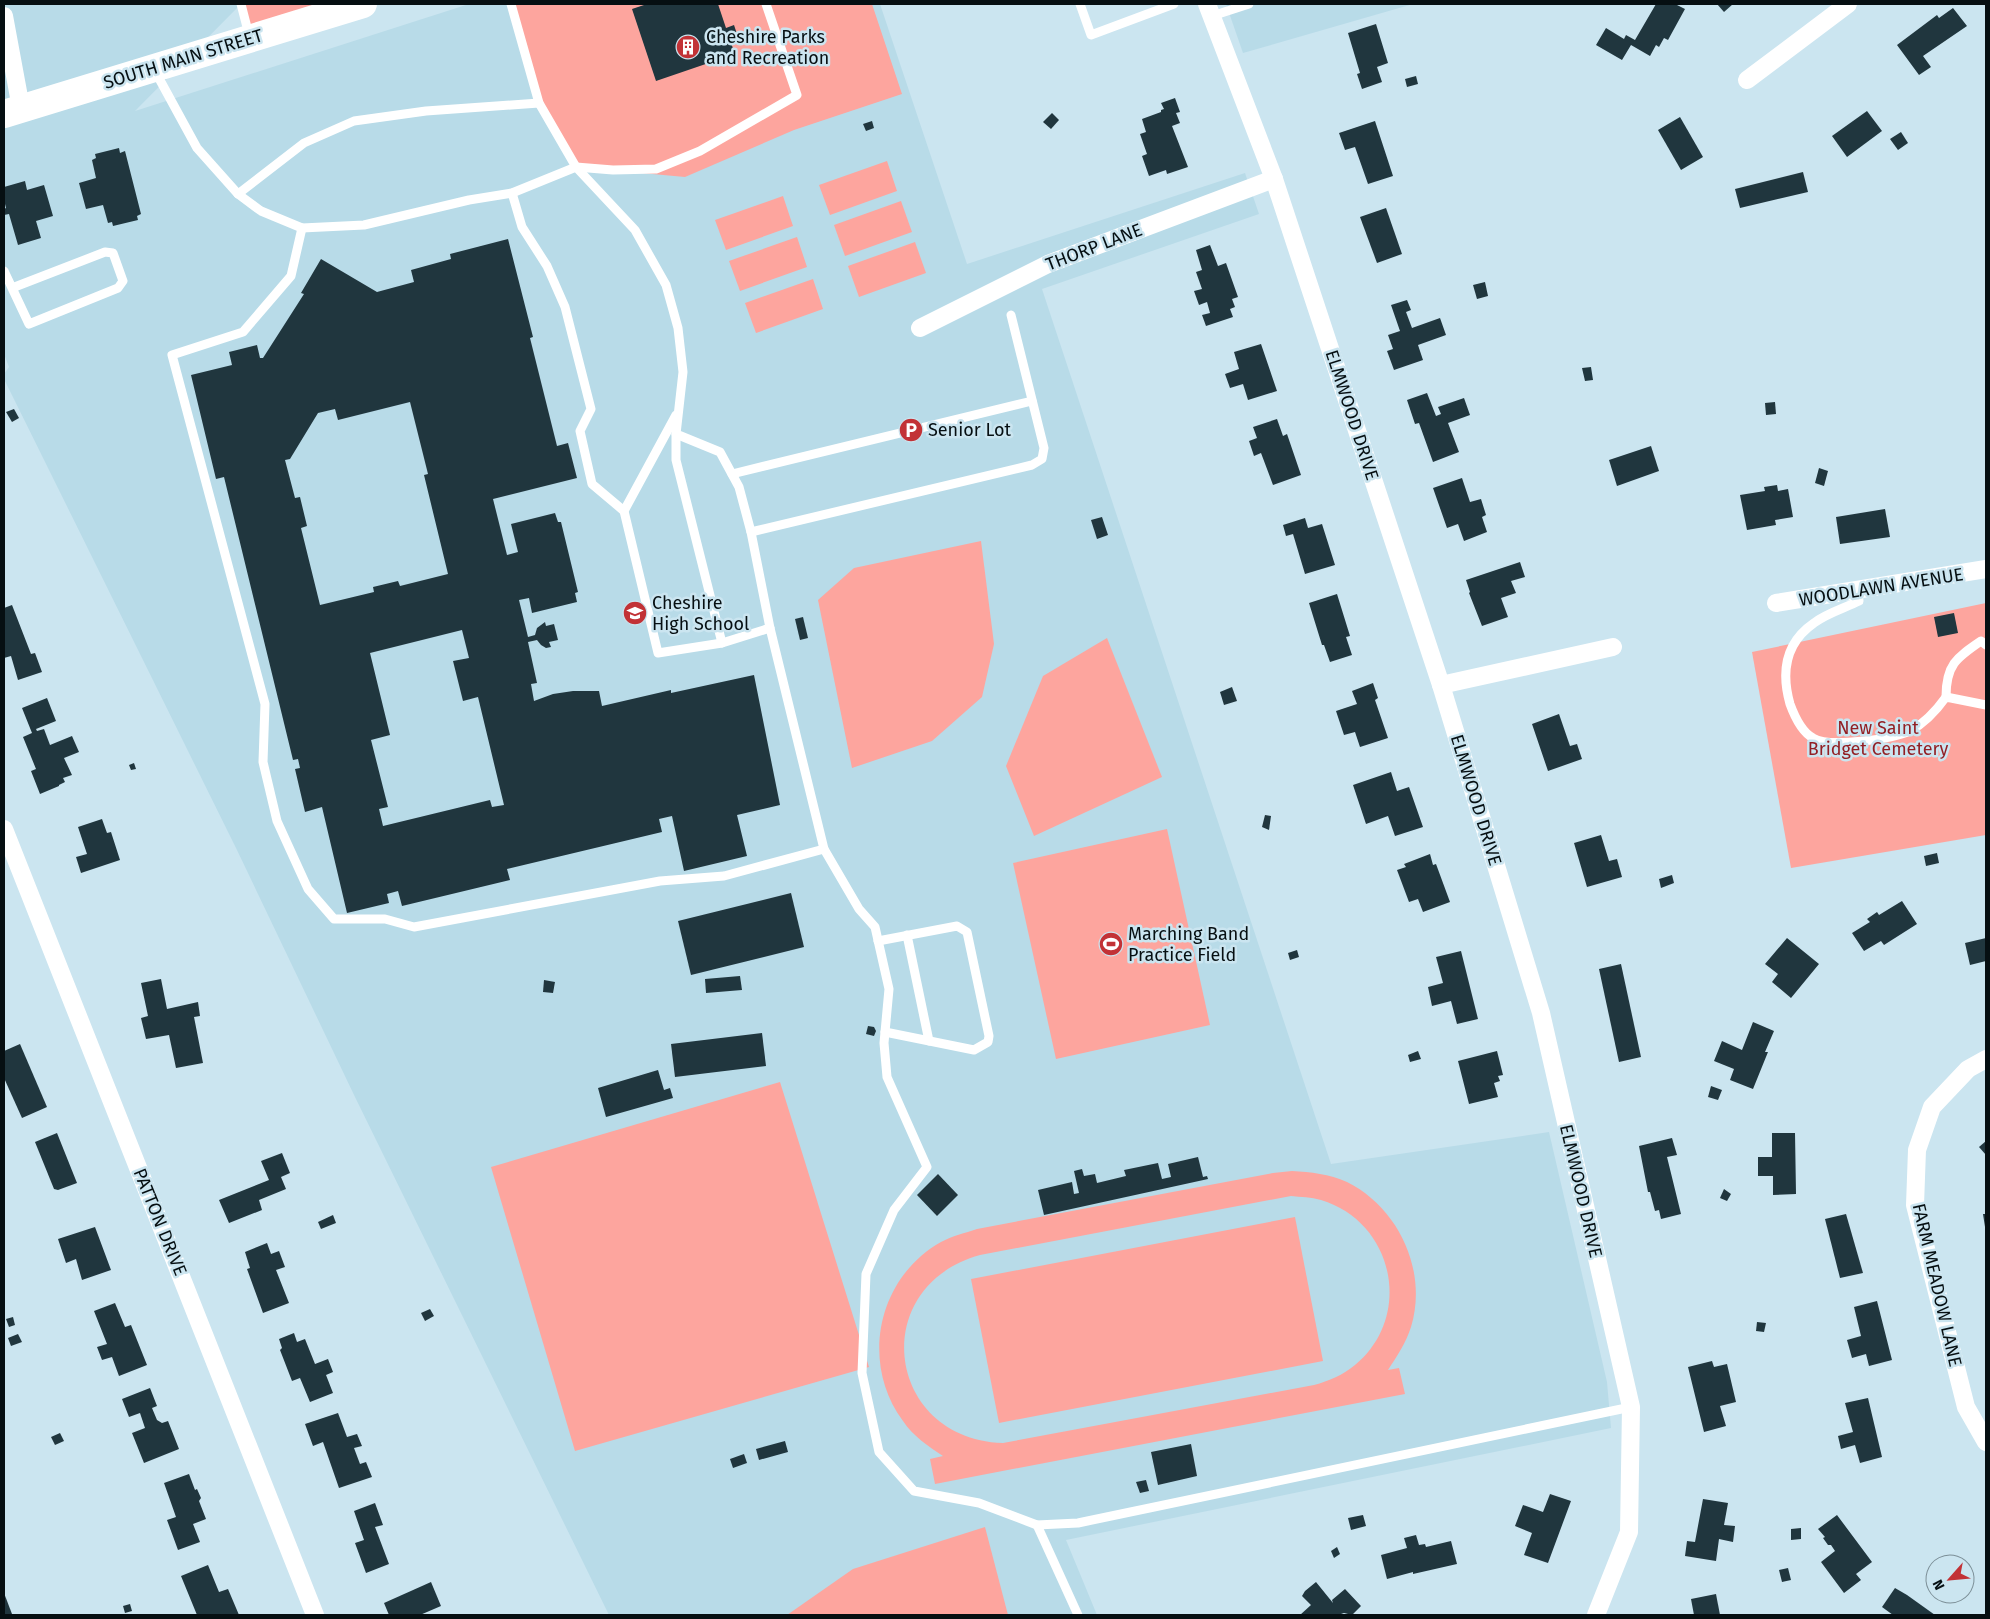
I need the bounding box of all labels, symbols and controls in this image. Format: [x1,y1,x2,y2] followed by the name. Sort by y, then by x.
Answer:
[101,24,266,94] street label: SOUTH MAIN STREET
[706,26,829,69] place label: Cheshire Parks and Recreation
[675,34,701,60] building icon: Cheshire Parks and Recreation
[1043,219,1145,275] street label: THORP LANE
[1321,347,1383,483] street label: ELMWOOD DRIVE
[898,417,924,443] parking icon: Senior Lot
[928,419,1011,441] place label: Senior Lot
[1797,563,1965,611] street label: WOODLAWN AVENUE
[652,592,749,635] place label: Cheshire High School
[622,600,648,626] school or university icon: Cheshire High School
[1808,717,1948,760] park label: New Saint Bridget Cemetery
[1446,732,1506,868] street label: ELMWOOD DRIVE
[1128,923,1249,966] place label: Marching Band Practice Field
[1098,931,1124,957] sports icon: Marching Band Practice Field
[1555,1122,1607,1260] street label: ELMWOOD DRIVE
[128,1165,192,1279] street label: PATTON DRIVE
[1908,1201,1966,1369] street label: FARM MEADOW LANE
[1925,1554,1975,1604] north arrow
[1929,1577,1949,1593] text: N

